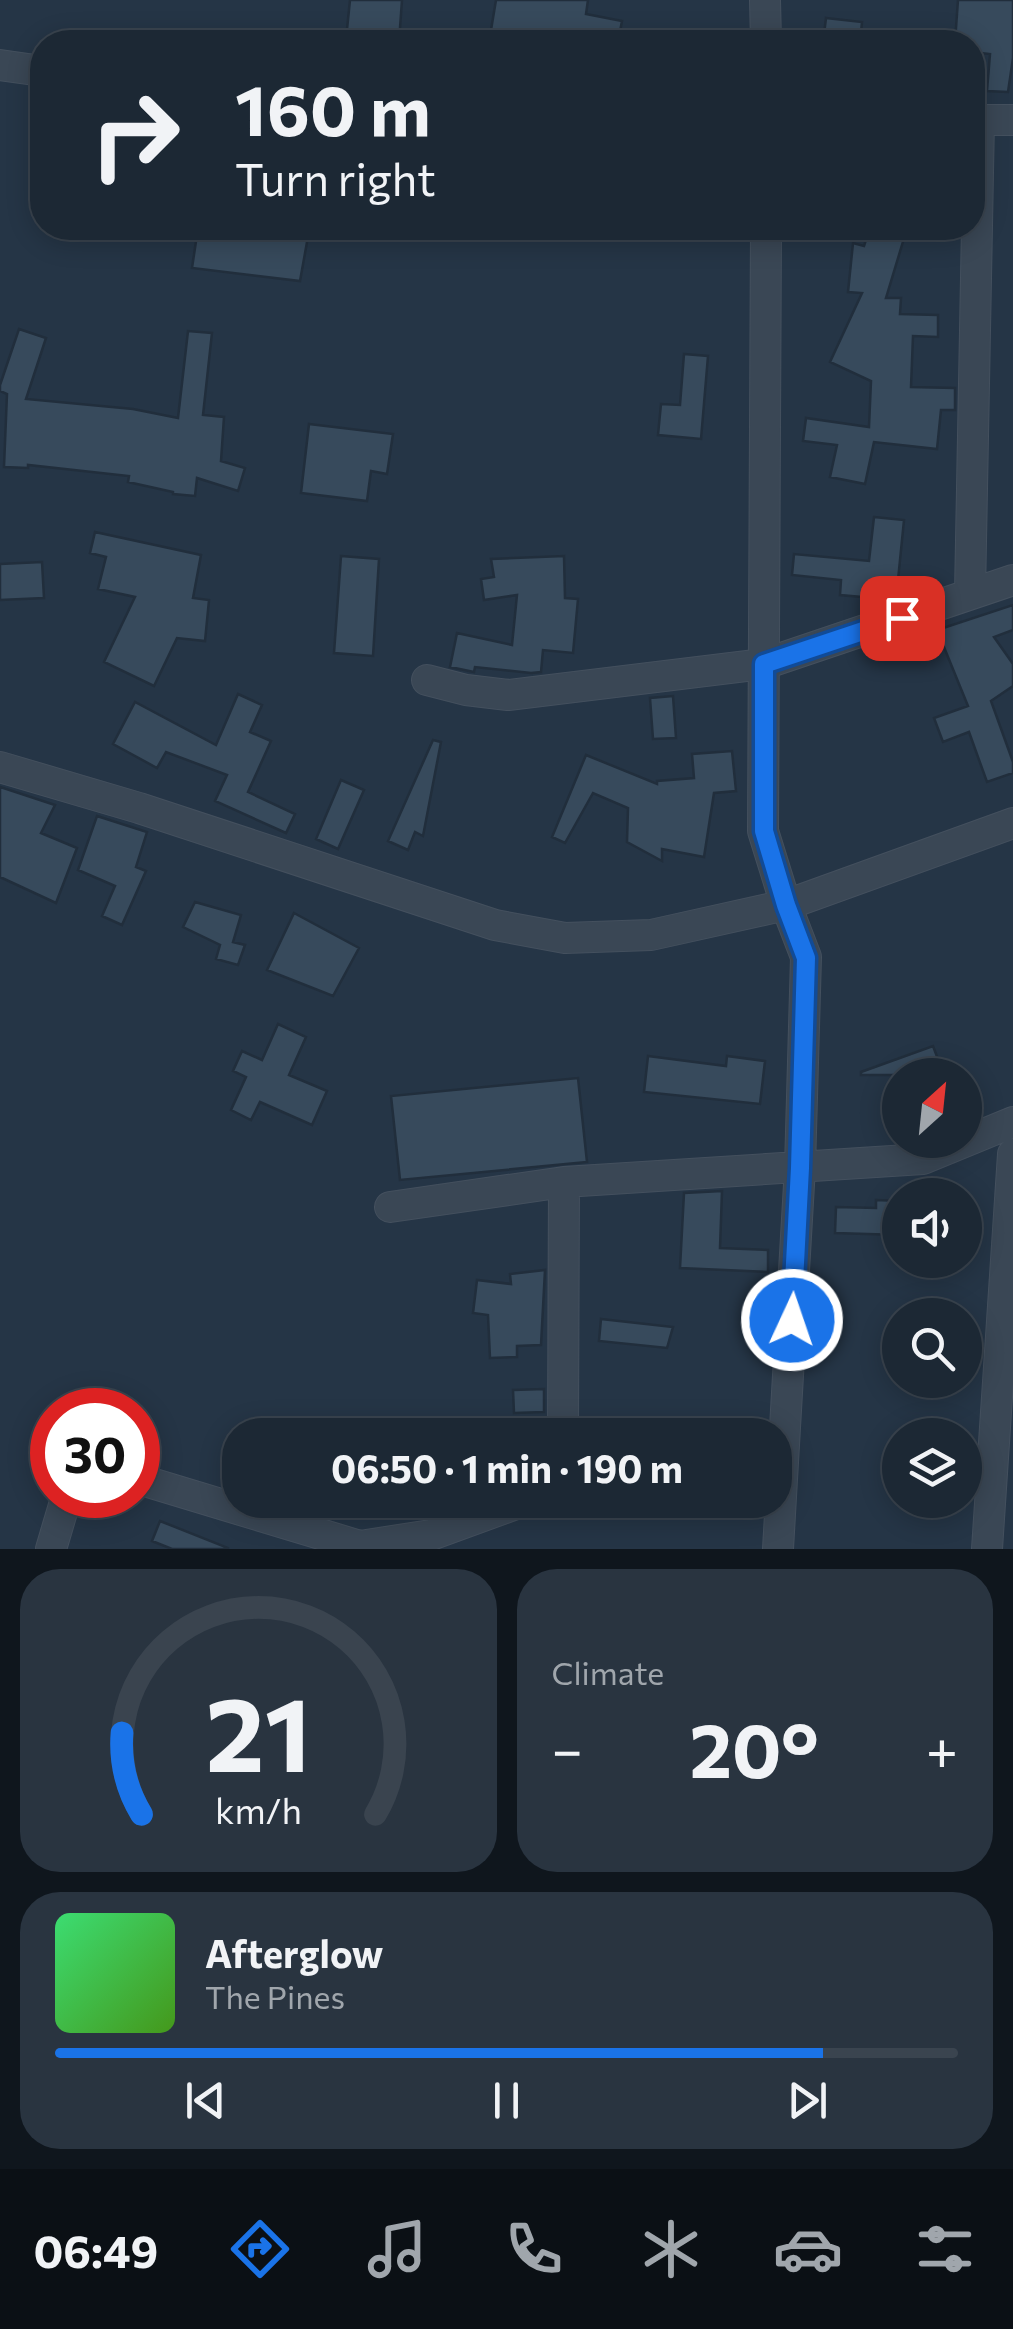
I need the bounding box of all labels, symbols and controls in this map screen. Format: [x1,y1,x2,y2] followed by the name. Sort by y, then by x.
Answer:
[235,65,431,150] text: 160 m
[70,70,200,200] icon: right
[235,150,436,205] text: Turn right
[860,576,945,661] pin
[875,591,930,646] icon: arrive
[882,1058,982,1158] north arrow
[882,1058,982,1518] map controls
[882,1178,982,1278] button: sound
[740,1268,844,1372] position arrow
[882,1298,982,1398] button: search
[30,1388,160,1518] speed limit sign: 30
[882,1418,982,1518] button: layers
[331,1444,683,1491] text: 06:50 · 1 min · 190 m
[552,1652,664,1692] text: Climate
[205,1666,311,1793] text: 21
[689,1702,819,1793] text: 20°
[552,1714,583,1781] text: −
[926,1714,958,1781] text: +
[215,1788,302,1831] text: km/h
[205,1929,383,1976] text: Afterglow
[205,1976,345,2016] text: The Pines
[178,2073,233,2128] icon: previous
[479,2073,534,2128] icon: pause
[780,2073,835,2128] icon: next
[225,2214,295,2284] icon: directions
[362,2214,432,2284] icon: music
[499,2214,569,2284] icon: phone
[636,2214,706,2284] icon: climate
[773,2214,843,2284] icon: car
[910,2214,980,2284] icon: filters
[33,2222,158,2277] text: 06:49

